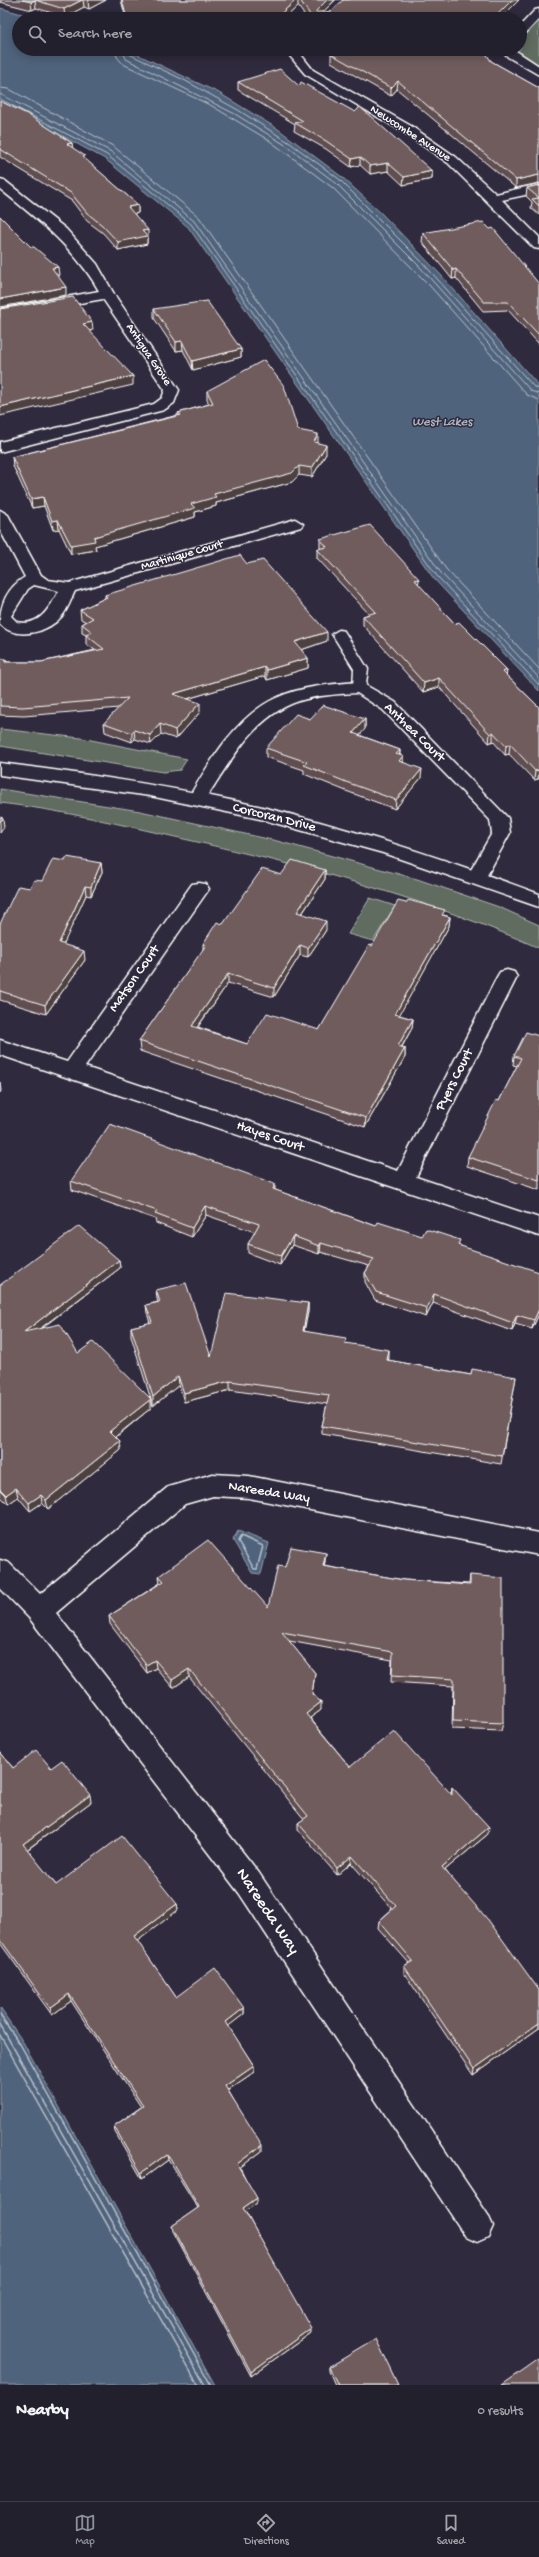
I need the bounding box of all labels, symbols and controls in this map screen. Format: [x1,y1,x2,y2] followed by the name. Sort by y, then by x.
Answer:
[12,12,527,56] search box
[26,23,48,45] icon: search
[58,25,132,43] text: Search here
[367,103,454,166] street label: Newcombe Avenue
[122,321,174,389] street label: Antigua Grove
[412,415,473,430] water label: West Lakes
[140,537,226,574] street label: Martinique Court
[380,700,449,767] street label: Anthea Court
[231,799,318,837] street label: Corcoran Drive
[106,941,165,1016] street label: Matson Court
[432,1045,478,1115] street label: Pyers Court
[234,1117,307,1157] street label: Hayes Court
[227,1478,311,1508] street label: Nareeda Way
[231,1865,304,1959] street label: Nareeda Way
[16,2401,69,2421] text: Nearby
[477,2404,523,2419] text: 0 results
[74,2512,96,2548] tab: Map
[244,2512,289,2548] tab: Directions
[437,2512,465,2548] tab: Saved

